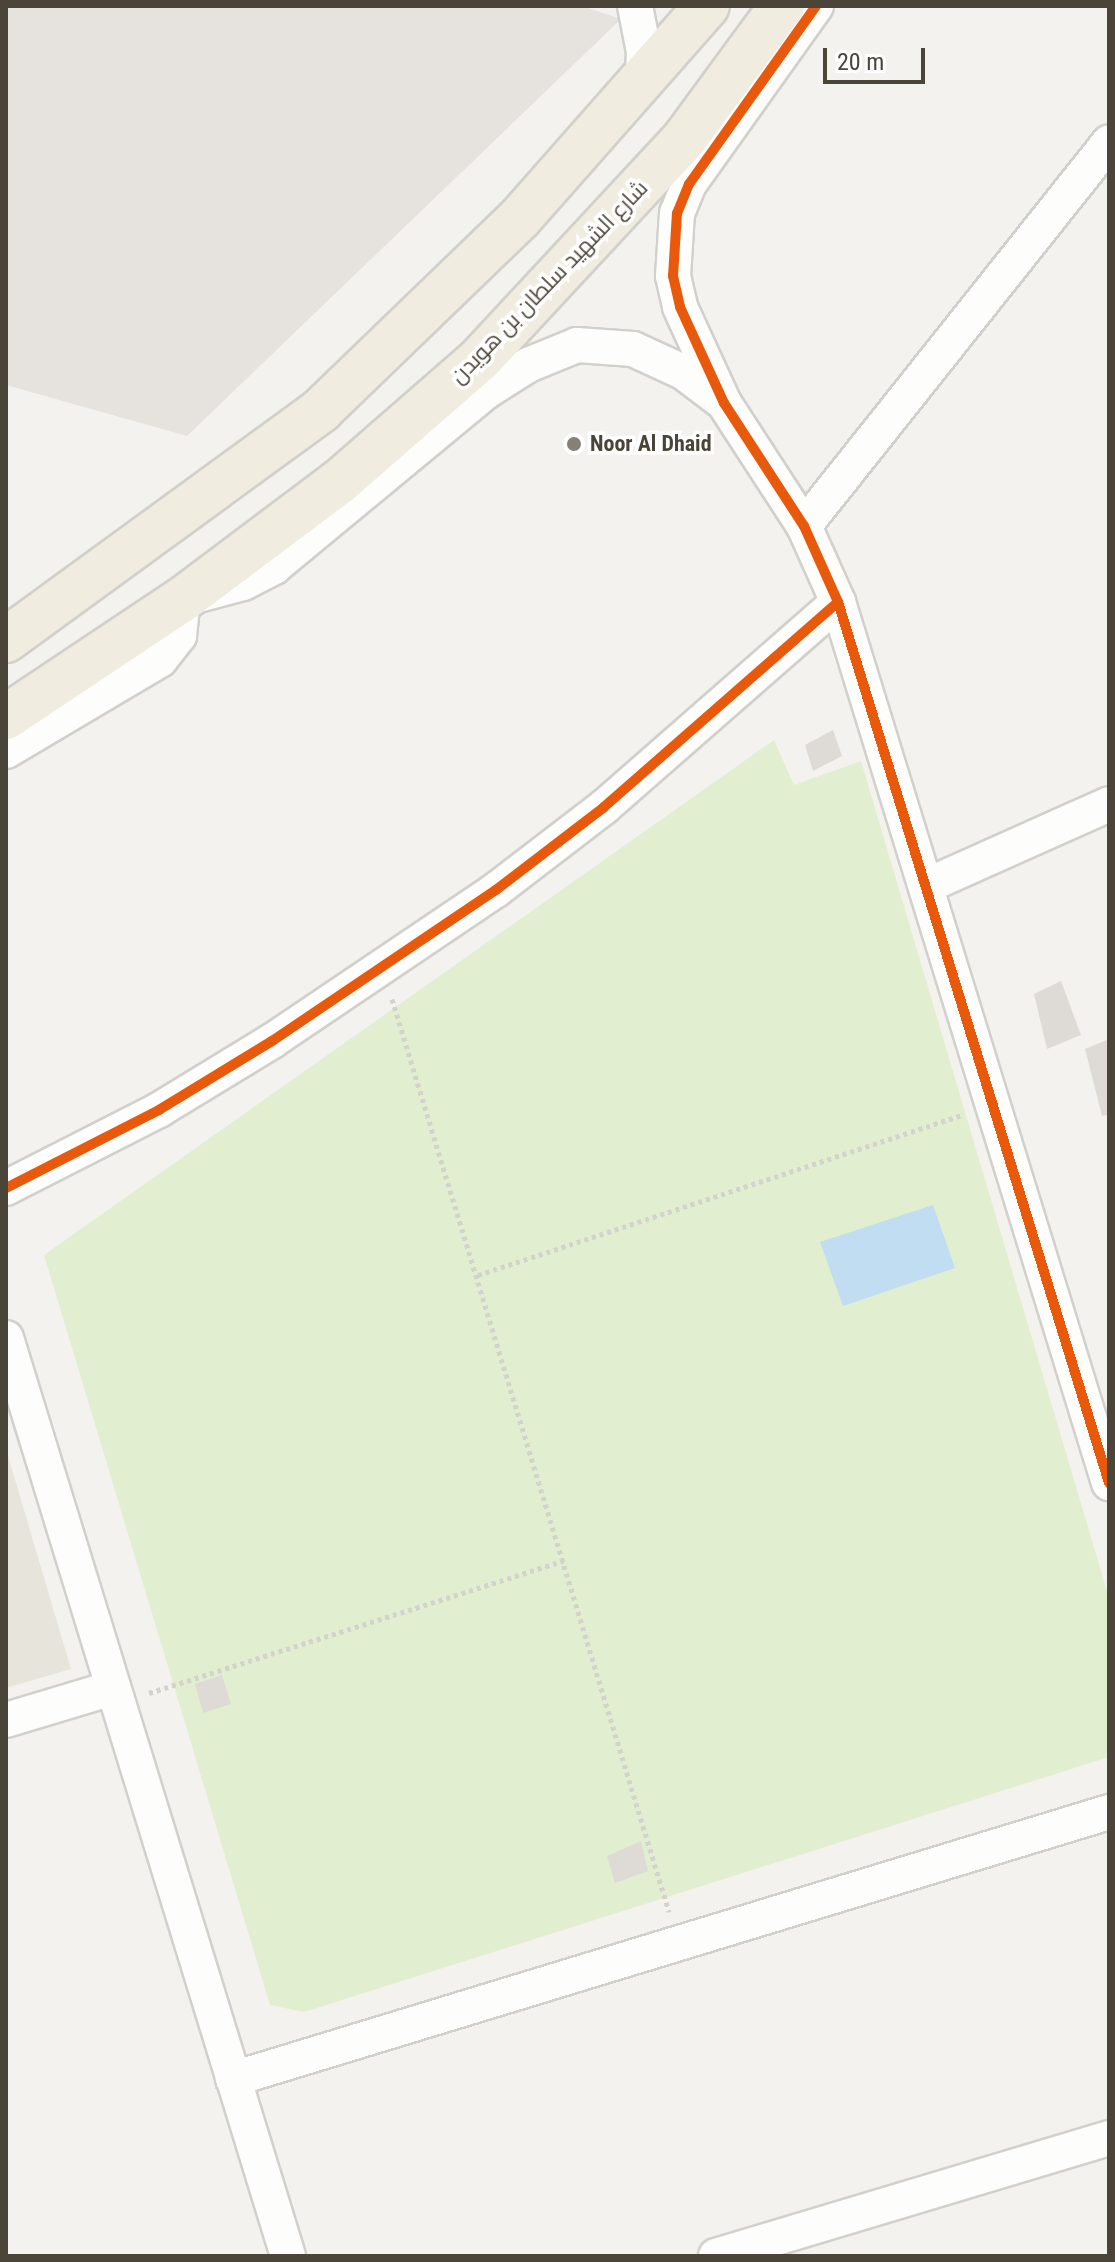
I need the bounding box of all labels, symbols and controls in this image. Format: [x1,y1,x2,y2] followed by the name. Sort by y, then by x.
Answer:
[827,32,929,82] scale bar
[837,48,884,76] text: 20 m
[445,175,653,389] street label: شارع الشهيد سلطان بن هويدن
[590,431,712,457] place label: Noor Al Dhaid
[565,435,583,453] marker: Noor Al Dhaid

